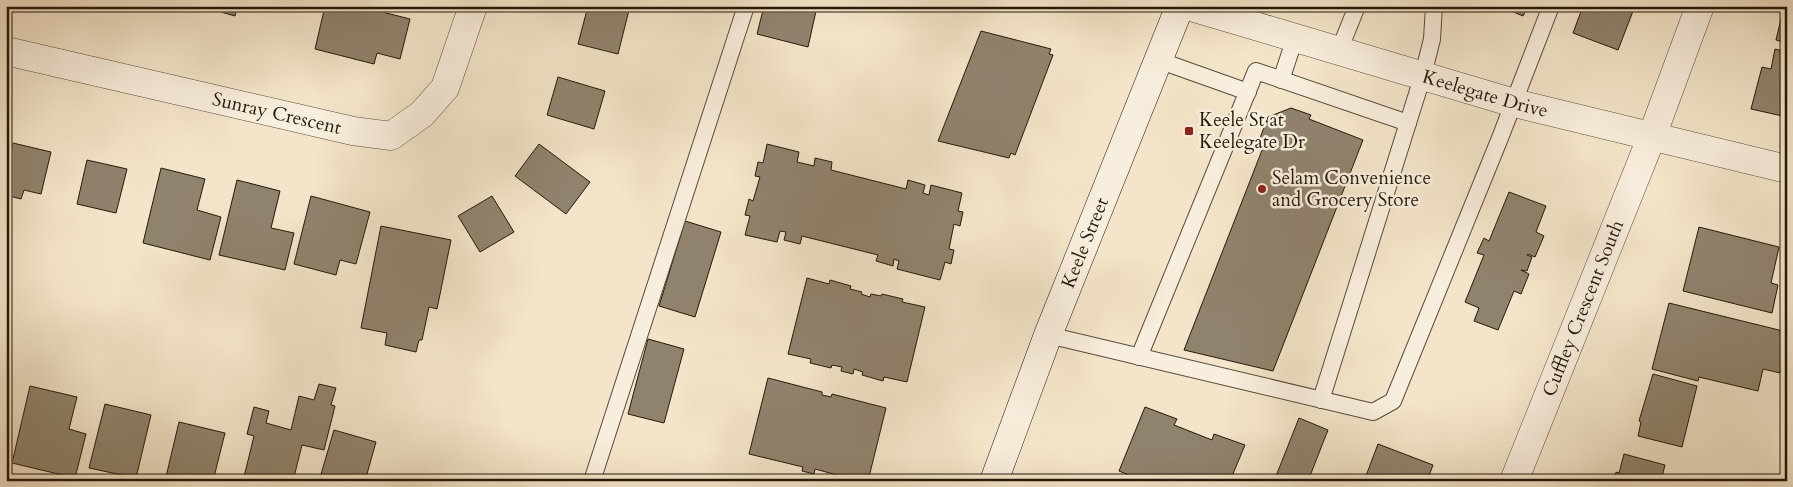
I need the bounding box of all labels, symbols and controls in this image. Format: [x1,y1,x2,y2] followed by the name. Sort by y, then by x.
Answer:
[1419,63,1551,124] street label: Keelegate Drive
[210,86,344,141] street label: Sunray Crescent
[1199,107,1305,155] place label: Keele St at Keelegate Dr
[1183,125,1195,137] marker: Keele St at Keelegate Dr
[1272,165,1431,213] place label: Selam Convenience and Grocery Store
[1256,183,1268,195] marker: Selam Convenience and Grocery Store
[1055,194,1115,292] street label: Keele Street
[1536,216,1630,400] street label: Cuffley Crescent South

